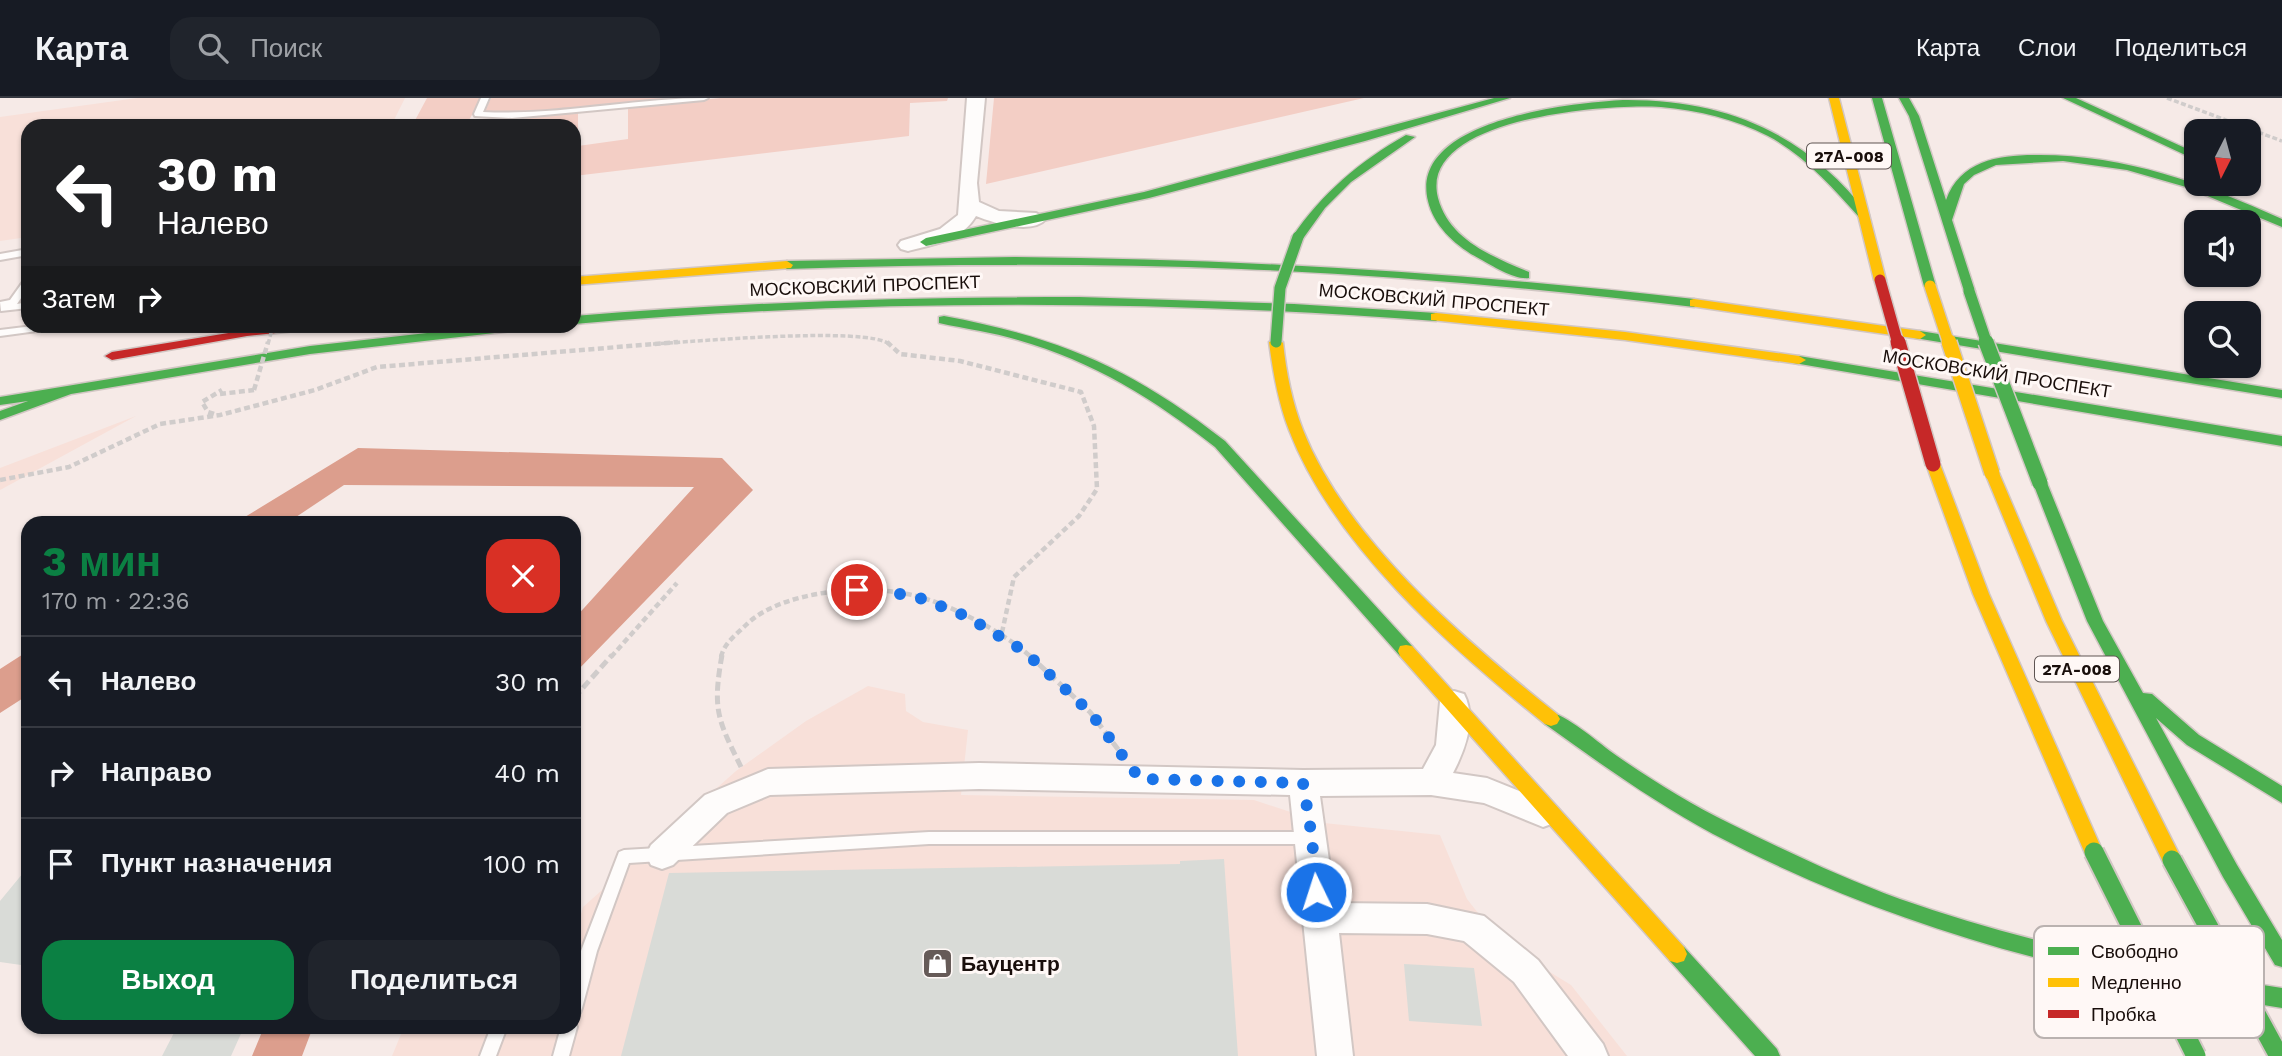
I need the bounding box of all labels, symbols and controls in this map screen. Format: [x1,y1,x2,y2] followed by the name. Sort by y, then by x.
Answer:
[170,17,660,80] search box
[35,29,128,68] text: Карта
[194,29,232,67] icon: search
[250,33,322,63] text: Поиск
[1916,34,1980,62] text: Карта
[2018,34,2076,62] text: Слои
[2114,34,2247,62] text: Поделиться
[2184,119,2261,196] north arrow
[2184,119,2261,378] map controls
[1807,144,1891,169] road number: 27А-008
[157,145,278,203] text: 30 m
[42,147,133,238] icon: left
[157,204,269,242] text: Налево
[2184,210,2261,287] button: sound
[749,271,981,300] street label: МОСКОВСКИЙ ПРОСПЕКТ
[1318,279,1550,320] street label: МОСКОВСКИЙ ПРОСПЕКТ
[130,280,168,318] icon: right
[42,284,116,314] text: Затем
[2184,301,2261,378] button: search
[1881,345,2113,402] street label: МОСКОВСКИЙ ПРОСПЕКТ
[42,537,161,586] text: 3 мин
[486,539,560,613] button: close
[827,560,887,620] pin
[838,571,876,609] icon: arrive
[42,588,189,615] text: 170 m · 22:36
[2035,656,2119,682] road number: 27А-008
[42,663,80,701] icon: left
[101,666,196,696] text: Налево
[495,667,560,697] text: 30 m
[42,754,80,792] icon: right
[101,757,212,787] text: Направо
[494,758,560,788] text: 40 m
[42,845,80,883] icon: arrive
[101,848,332,878] text: Пункт назначения
[484,849,560,879] text: 100 m
[1279,855,1353,929] position arrow
[2034,926,2264,1038] legend
[42,940,294,1020] button: Выход
[308,940,560,1020] button: Поделиться
[2091,940,2178,963] text: Свободно
[921,947,955,981] shop icon: Бауцентр
[961,951,1060,976] place label: Бауцентр
[2091,971,2181,994] text: Медленно
[2091,1003,2156,1026] text: Пробка

